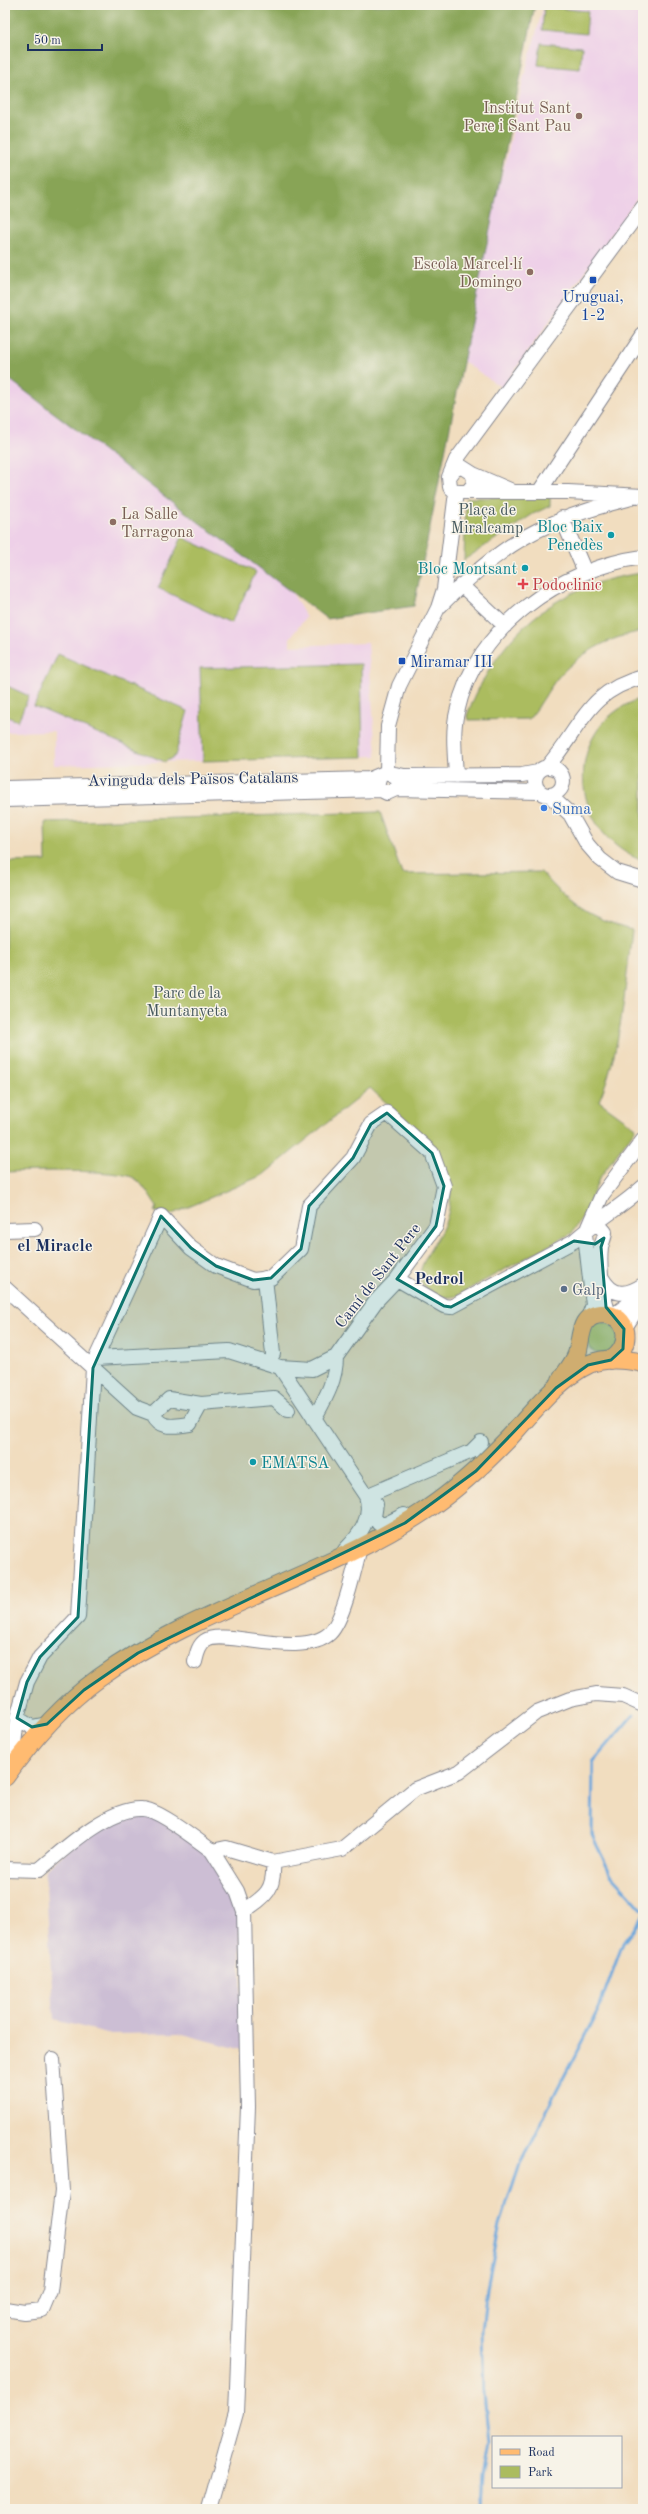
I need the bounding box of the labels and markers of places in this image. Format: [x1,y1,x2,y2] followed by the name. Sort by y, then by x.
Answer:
[463,101,571,135] place label: Institut Sant Pere i Sant Pau
[574,111,584,121] marker: Institut Sant Pere i Sant Pau
[413,257,523,291] place label: Escola Marcel·lí Domingo
[525,267,535,277] marker: Escola Marcel·lí Domingo
[588,275,598,285] marker: Uruguai, 1-2
[562,290,624,324] place label: Uruguai, 1-2
[121,507,194,541] place label: La Salle Tarragona
[108,517,118,527] marker: La Salle Tarragona
[537,520,603,554] place label: Bloc Baix Penedès
[606,530,616,540] marker: Bloc Baix Penedès
[418,562,517,578] place label: Bloc Montsant
[520,563,530,573] marker: Bloc Montsant
[517,578,529,590] marker: Podoclinic
[532,578,602,594] place label: Podoclinic
[410,655,493,671] place label: Miramar III
[397,656,407,666] marker: Miramar III
[552,802,591,818] place label: Suma
[539,803,549,813] marker: Suma
[572,1283,604,1299] place label: Galp
[559,1284,569,1294] marker: Galp
[261,1456,329,1472] place label: EMATSA
[248,1457,258,1467] marker: EMATSA

